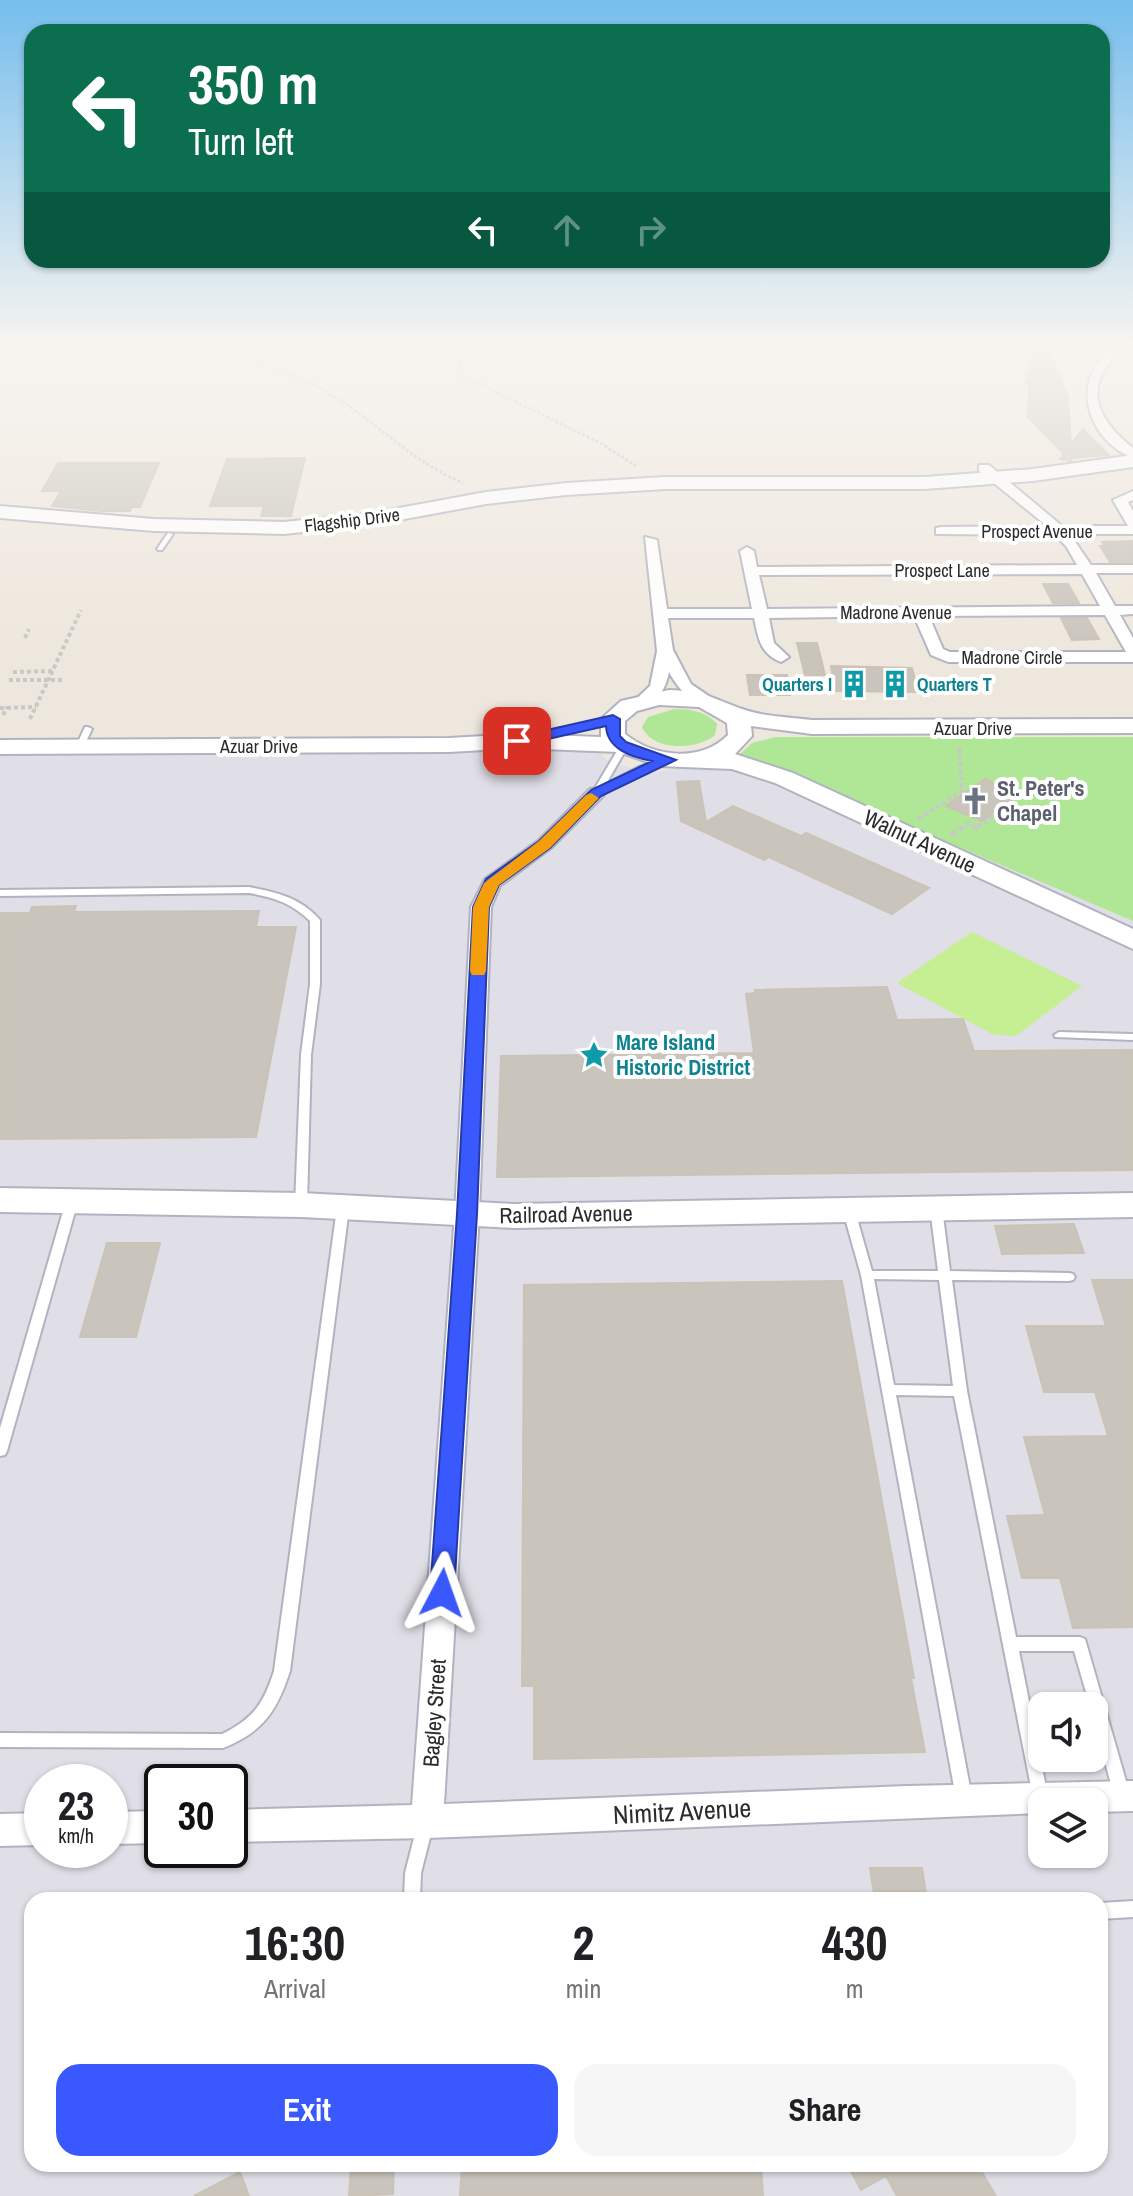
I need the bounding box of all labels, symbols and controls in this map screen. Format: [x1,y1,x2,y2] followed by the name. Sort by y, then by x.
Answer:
[188,46,318,121] text: 350 m
[56,56,160,160] icon: left
[188,118,294,166] text: Turn left
[461,208,505,252] icon: left
[545,208,589,252] icon: ahead
[629,208,673,252] icon: right
[303,502,401,538] street label: Flagship Drive
[981,519,1093,544] street label: Prospect Avenue
[894,558,990,583] street label: Prospect Lane
[840,600,952,625] street label: Madrone Avenue
[962,645,1062,670] street label: Madrone Circle
[839,669,869,699] building icon: Quarters I
[880,669,910,699] building icon: Quarters T
[762,672,832,697] place label: Quarters I
[917,672,992,697] place label: Quarters T
[483,707,551,775] pin
[933,716,1012,741] street label: Azuar Drive
[495,719,539,763] icon: arrive
[219,734,298,759] street label: Azuar Drive
[997,773,1085,828] place label: St. Peter's Chapel
[960,786,990,816] church icon: St. Peter's Chapel
[859,802,981,880] street label: Walnut Avenue
[616,1027,750,1082] place label: Mare Island Historic District
[579,1040,609,1070] place icon: Mare Island Historic District
[499,1198,633,1230] street label: Railroad Avenue
[400,1551,484,1635] position arrow
[415,1658,453,1768] street label: Bagley Street
[1028,1692,1108,1868] map controls
[1028,1692,1108,1772] button: sound
[144,1764,248,1868] speed limit sign: 30
[58,1779,94,1832] text: 23
[1028,1788,1108,1868] button: layers
[612,1790,752,1832] street label: Nimitz Avenue
[58,1822,94,1849] text: km/h
[245,1910,345,1975] text: 16:30
[573,1910,594,1975] text: 2
[822,1910,887,1975] text: 430
[264,1971,326,2006] text: Arrival
[566,1971,601,2006] text: min
[846,1971,864,2006] text: m
[56,2064,558,2156] button: Exit
[574,2064,1076,2156] button: Share

